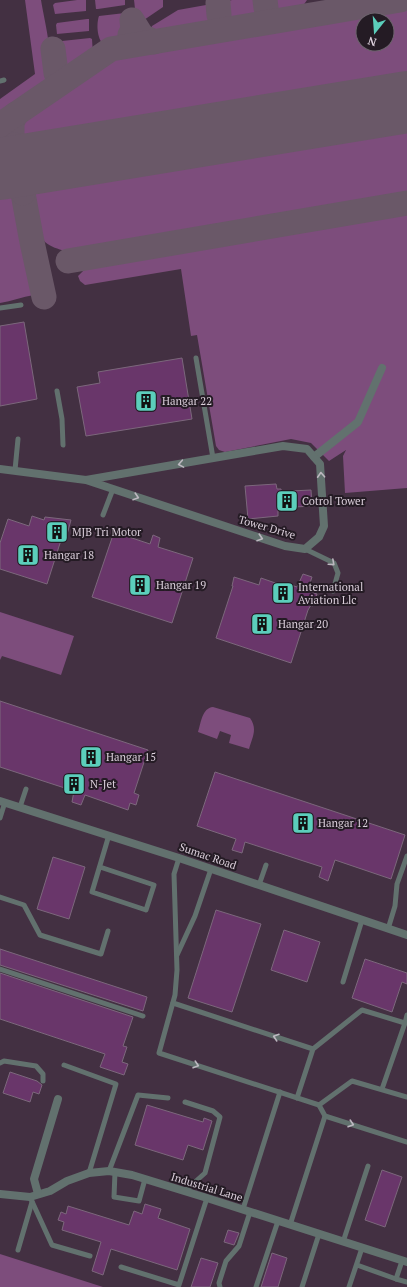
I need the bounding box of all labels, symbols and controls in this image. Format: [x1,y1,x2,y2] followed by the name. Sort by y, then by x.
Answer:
[355,12,395,52] north arrow
[365,33,378,49] text: N
[133,388,159,414] building icon: Hangar 22
[162,394,212,408] place label: Hangar 22
[178,459,184,467] one-way arrow
[317,472,326,478] one-way arrow
[274,488,300,514] building icon: Cotrol Tower
[133,492,140,500] one-way arrow
[302,494,366,508] place label: Cotrol Tower
[237,512,298,542] street label: Tower Drive
[44,519,70,545] building icon: MJB Tri Motor
[72,525,142,539] place label: MJB Tri Motor
[256,533,263,542] one-way arrow
[15,542,41,568] building icon: Hangar 18
[44,548,94,562] place label: Hangar 18
[327,558,335,565] one-way arrow
[127,572,153,598] building icon: Hangar 19
[156,578,206,592] place label: Hangar 19
[270,580,296,606] building icon: International Aviation Llc
[298,580,363,607] place label: International Aviation Llc
[249,611,275,637] building icon: Hangar 20
[278,617,328,631] place label: Hangar 20
[78,744,104,770] building icon: Hangar 15
[106,750,156,764] place label: Hangar 15
[61,771,87,797] building icon: N-Jet
[90,777,116,791] place label: N-Jet
[290,810,316,836] building icon: Hangar 12
[318,816,368,830] place label: Hangar 12
[178,840,238,872] street label: Sumac Road
[273,1033,280,1042] one-way arrow
[192,1060,199,1069] one-way arrow
[347,1119,354,1128] one-way arrow
[169,1169,245,1205] street label: Industrial Lane

